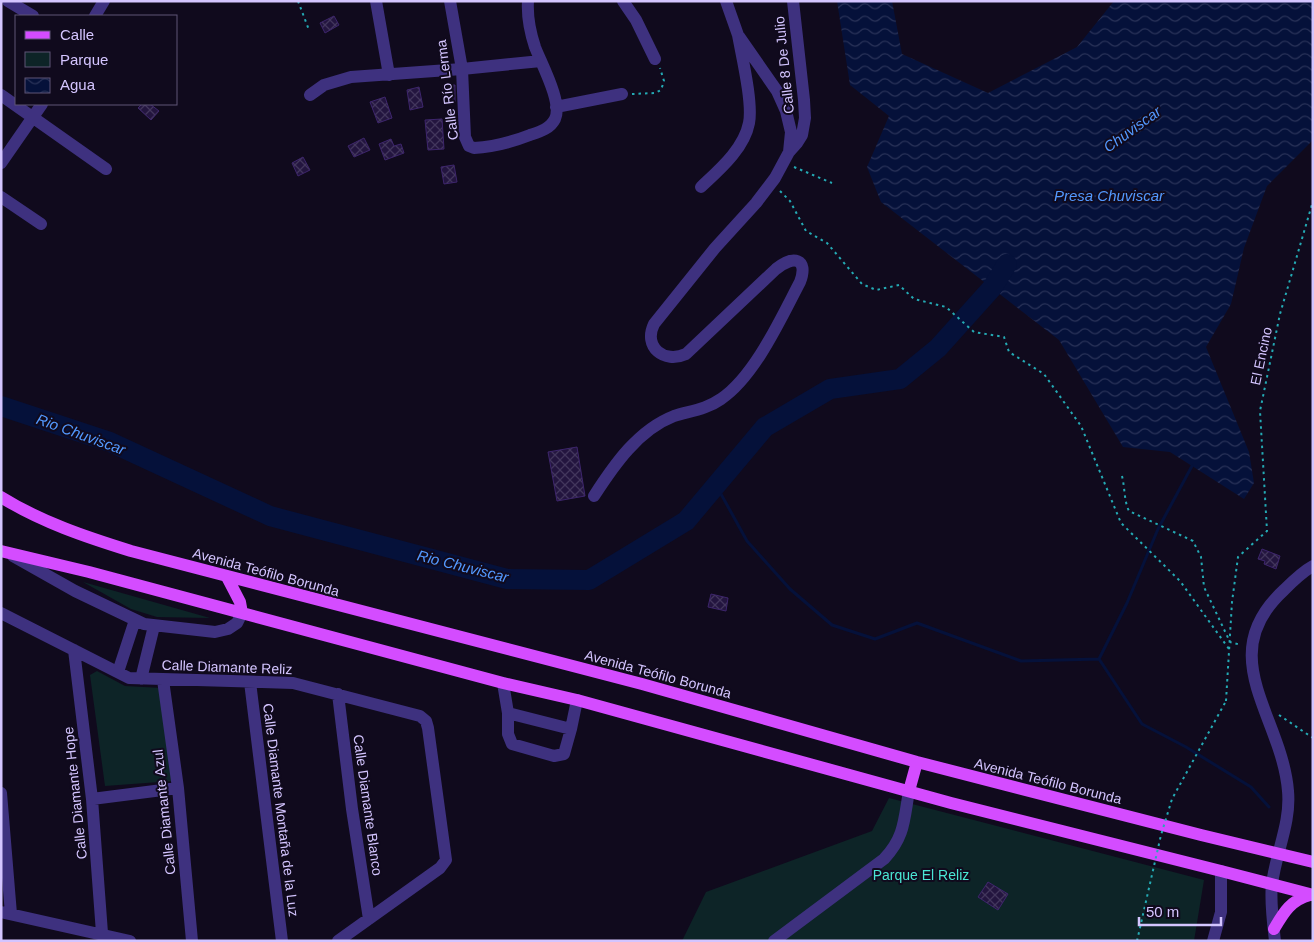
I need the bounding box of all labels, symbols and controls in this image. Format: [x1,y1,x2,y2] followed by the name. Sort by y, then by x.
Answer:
[15,15,178,105] legend
[771,15,797,115] street label: Calle 8 De Julio
[60,26,94,43] text: Calle
[433,39,461,141] street label: Calle Río Lerma
[60,51,108,68] text: Parque
[60,76,96,93] text: Agua
[1100,102,1165,155] water label: Chuviscar
[1054,187,1165,204] water label: Presa Chuviscar
[1247,325,1275,387] street label: El Encino
[34,410,129,458] water label: Rio Chuviscar
[191,545,341,599] street label: Avenida Teófilo Borunda
[416,546,511,586] water label: Rio Chuviscar
[583,647,733,701] street label: Avenida Teófilo Borunda
[161,657,293,677] street label: Calle Diamante Reliz
[260,702,302,918] street label: Calle Diamante Montaña de la Luz
[60,726,90,860] street label: Calle Diamante Hope
[350,733,386,877] street label: Calle Diamante Blanco
[149,748,179,876] street label: Calle Diamante Azul
[973,755,1124,807] street label: Avenida Teófilo Borunda
[873,867,969,883] park label: Parque El Reliz
[1139,894,1222,926] scale bar
[1146,903,1179,920] text: 50 m

